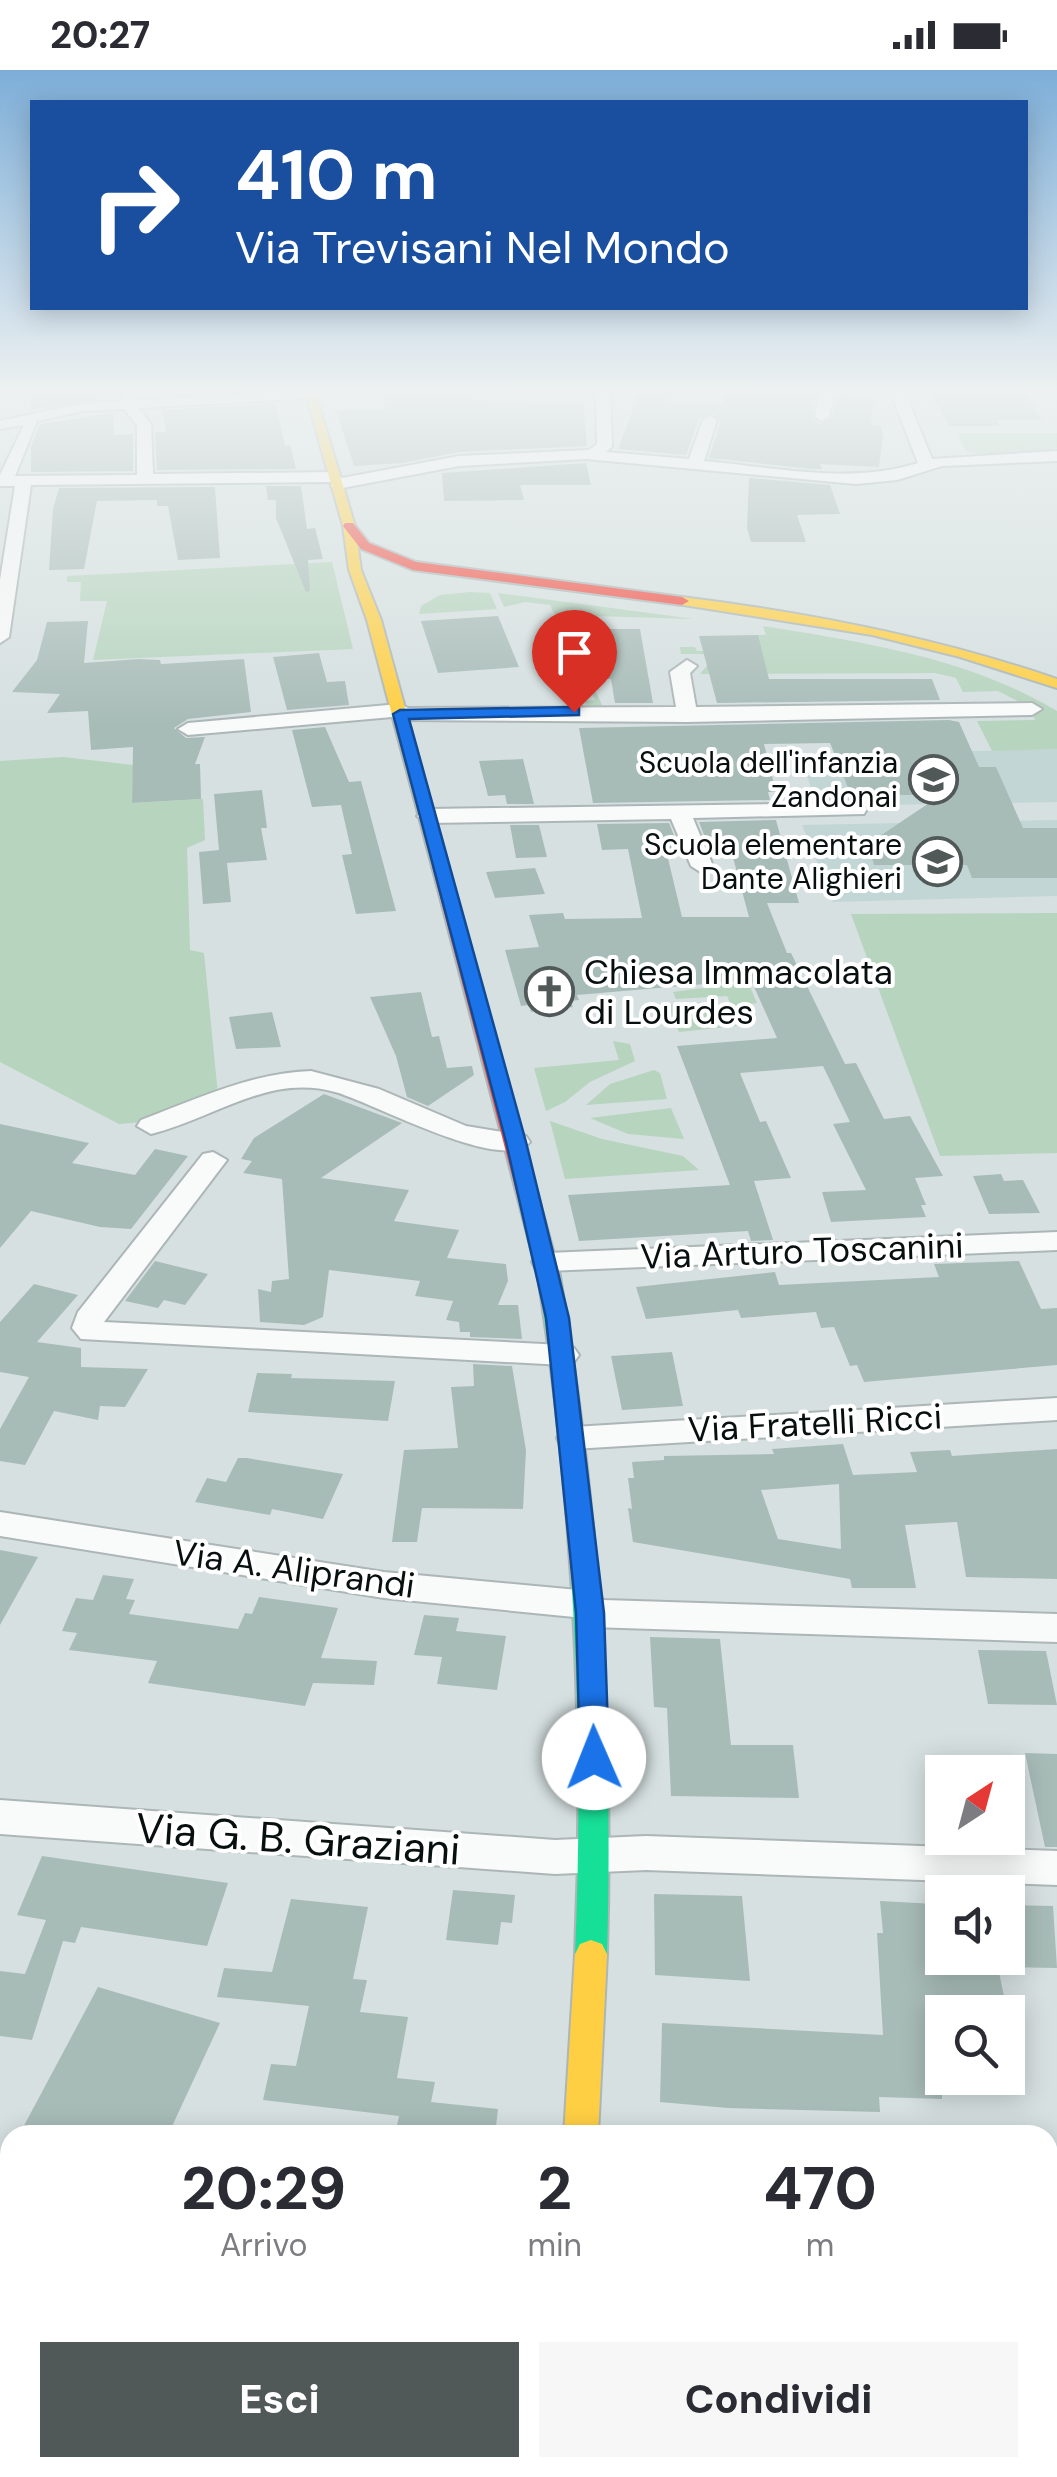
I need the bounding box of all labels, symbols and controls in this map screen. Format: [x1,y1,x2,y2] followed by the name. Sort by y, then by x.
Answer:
[50,10,150,60] text: 20:27
[235,130,438,221] text: 410 m
[70,140,200,270] icon: right
[235,218,730,277] text: Via Trevisani Nel Mondo
[532,610,617,713] pin
[547,625,602,680] icon: arrive
[639,743,898,816] place label: Scuola dell'infanzia Zandonai
[907,753,959,805] school or university icon: Scuola dell'infanzia Zandonai
[644,825,902,898] place label: Scuola elementare Dante Alighieri
[911,835,963,887] school or university icon: Scuola elementare Dante Alighieri
[584,949,893,1035] place label: Chiesa Immacolata di Lourdes
[523,966,575,1018] church icon: Chiesa Immacolata di Lourdes
[640,1222,964,1280] street label: Via Arturo Toscanini
[687,1393,943,1453] street label: Via Fratelli Ricci
[170,1529,418,1609] street label: Via A. Aliprandi
[542,1706,646,1810] position arrow
[925,1755,1025,1855] north arrow
[925,1755,1025,2095] map controls
[134,1800,462,1878] street label: Via G. B. Graziani
[925,1875,1025,1975] button: sound
[925,1995,1025,2095] button: search
[181,2149,346,2228] text: 20:29
[537,2149,572,2228] text: 2
[763,2149,877,2228] text: 470
[220,2224,308,2266] text: Arrivo
[527,2224,582,2266] text: min
[806,2224,834,2266] text: m
[40,2342,519,2457] button: Esci
[539,2342,1018,2457] button: Condividi

